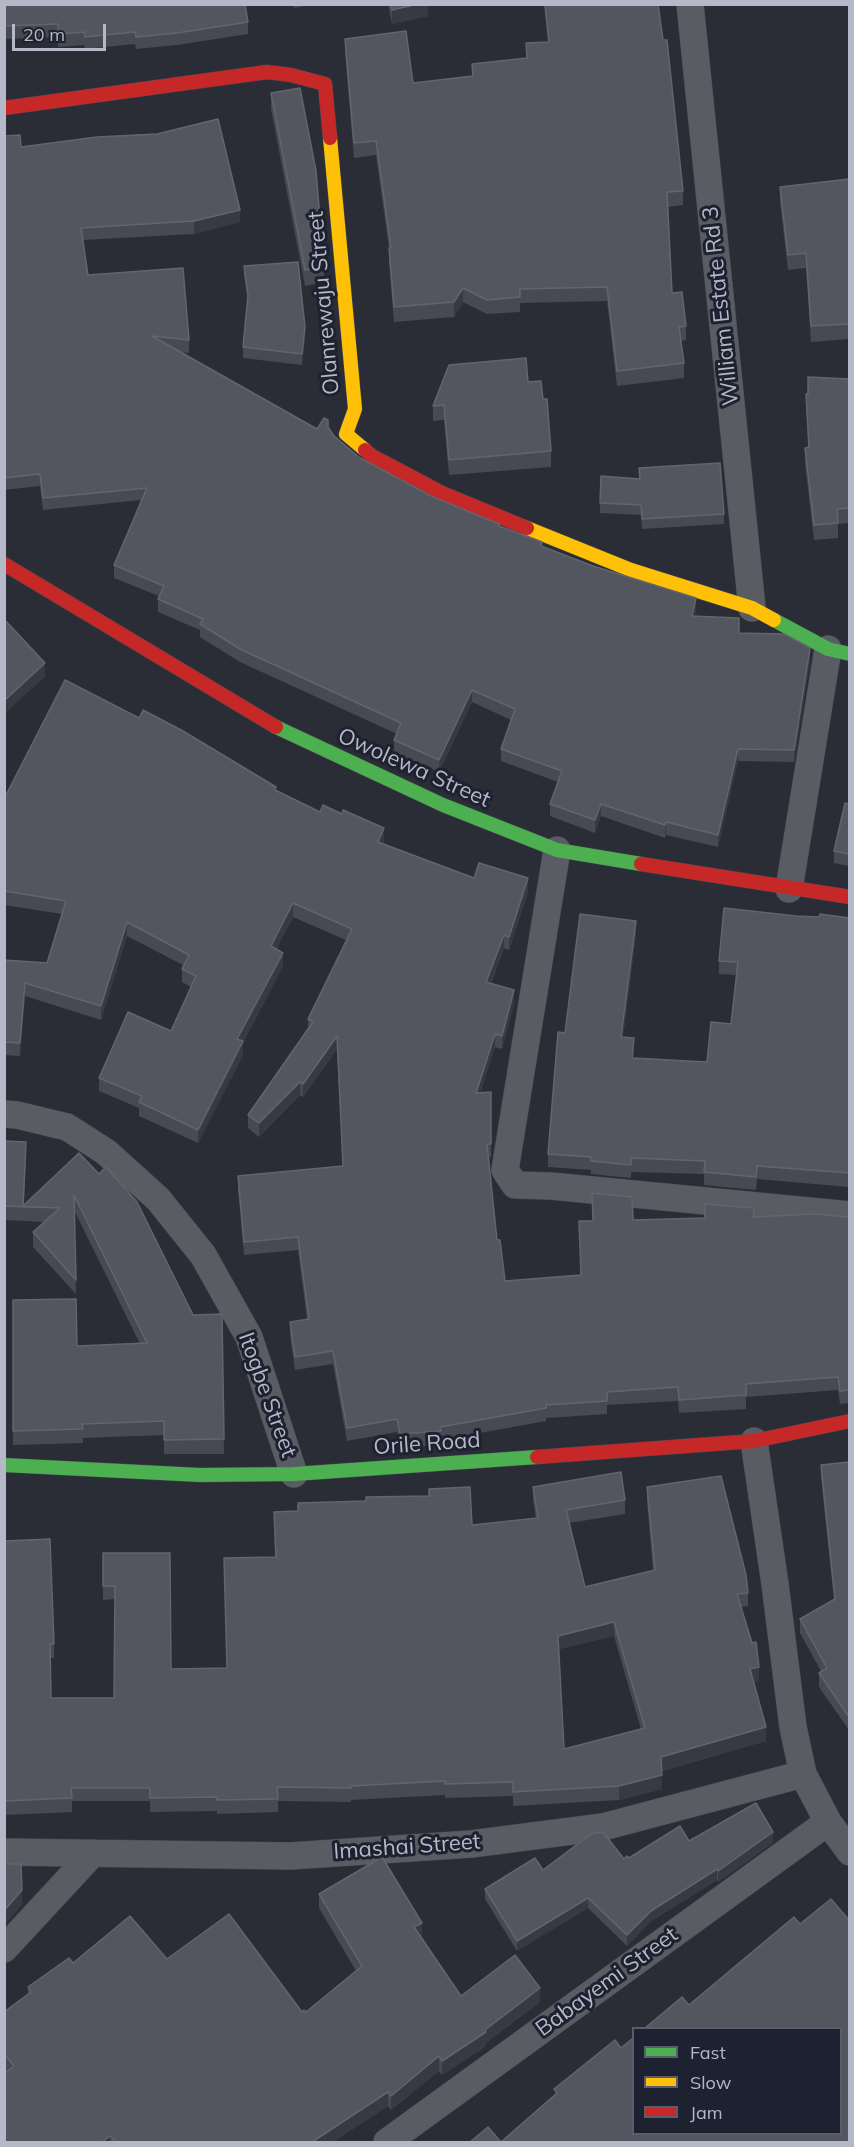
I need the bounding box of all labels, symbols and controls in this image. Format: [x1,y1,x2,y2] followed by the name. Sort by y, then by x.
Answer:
[15,12,110,50] scale bar
[23,23,65,46] text: 20 m
[697,205,745,407] street label: William Estate Rd 3
[303,210,345,396] street label: Olanrewaju Street
[334,723,494,813] street label: Owolewa Street
[232,1329,302,1461] street label: Itogbe Street
[373,1427,481,1461] street label: Orile Road
[333,1829,481,1865] street label: Imashai Street
[531,1922,683,2042] street label: Babayemi Street
[632,2027,842,2135] legend
[690,2041,726,2064] text: Fast
[690,2071,731,2094] text: Slow
[690,2101,723,2124] text: Jam

